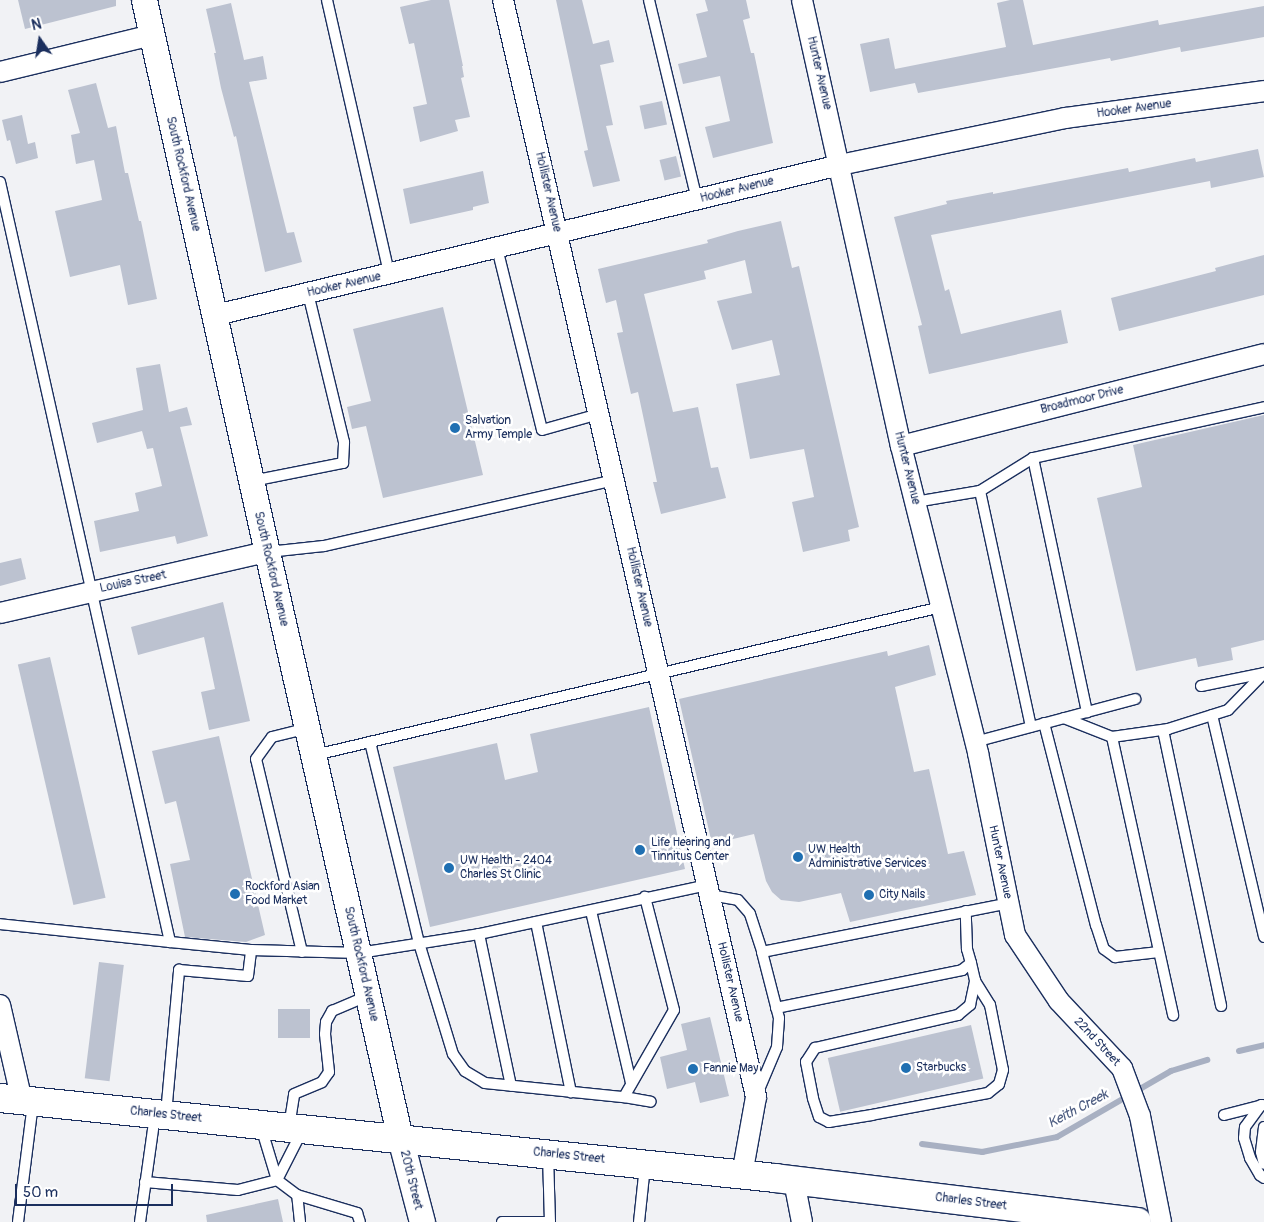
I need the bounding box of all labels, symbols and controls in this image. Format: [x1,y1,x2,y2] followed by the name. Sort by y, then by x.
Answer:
[15,15,65,65] north arrow
[30,16,43,34] text: N
[804,35,834,111] street label: Hunter Avenue
[1096,97,1172,121] street label: Hooker Avenue
[163,115,203,233] street label: South Rockford Avenue
[532,151,564,233] street label: Hollister Avenue
[699,174,775,206] street label: Hooker Avenue
[306,270,382,300] street label: Hooker Avenue
[1039,383,1125,417] street label: Broadmoor Drive
[465,414,532,442] place label: Salvation Army Temple
[449,422,461,434] marker: Salvation Army Temple
[891,430,923,506] street label: Hunter Avenue
[251,510,291,628] street label: South Rockford Avenue
[623,546,655,628] street label: Hollister Avenue
[99,568,167,596] street label: Louisa Street
[985,824,1015,900] street label: Hunter Avenue
[651,836,731,864] place label: Life Hearing and Tinnitus Center
[633,843,647,857] marker: Life Hearing and Tinnitus Center
[808,843,926,871] place label: UW Health Administrative Services
[792,851,804,863] marker: UW Health Administrative Services
[460,854,552,882] place label: UW Health - 2404 Charles St Clinic
[442,861,456,875] marker: UW Health - 2404 Charles St Clinic
[245,880,320,908] place label: Rockford Asian Food Market
[229,888,241,900] marker: Rockford Asian Food Market
[879,888,925,902] place label: City Nails
[863,889,875,901] marker: City Nails
[341,905,381,1023] street label: South Rockford Avenue
[714,941,746,1023] street label: Hollister Avenue
[1071,1015,1123,1069] street label: 22nd Street
[916,1061,966,1075] place label: Starbucks
[703,1062,758,1076] place label: Fannie May
[900,1062,912,1074] marker: Starbucks
[687,1063,699,1075] marker: Fannie May
[1045,1086,1111,1132] water label: Keith Creek
[129,1104,203,1126] street label: Charles Street
[532,1145,606,1167] street label: Charles Street
[397,1149,425,1211] street label: 20th Street
[18,1174,175,1206] scale bar
[23,1183,58,1202] text: 50 m
[934,1190,1008,1214] street label: Charles Street

